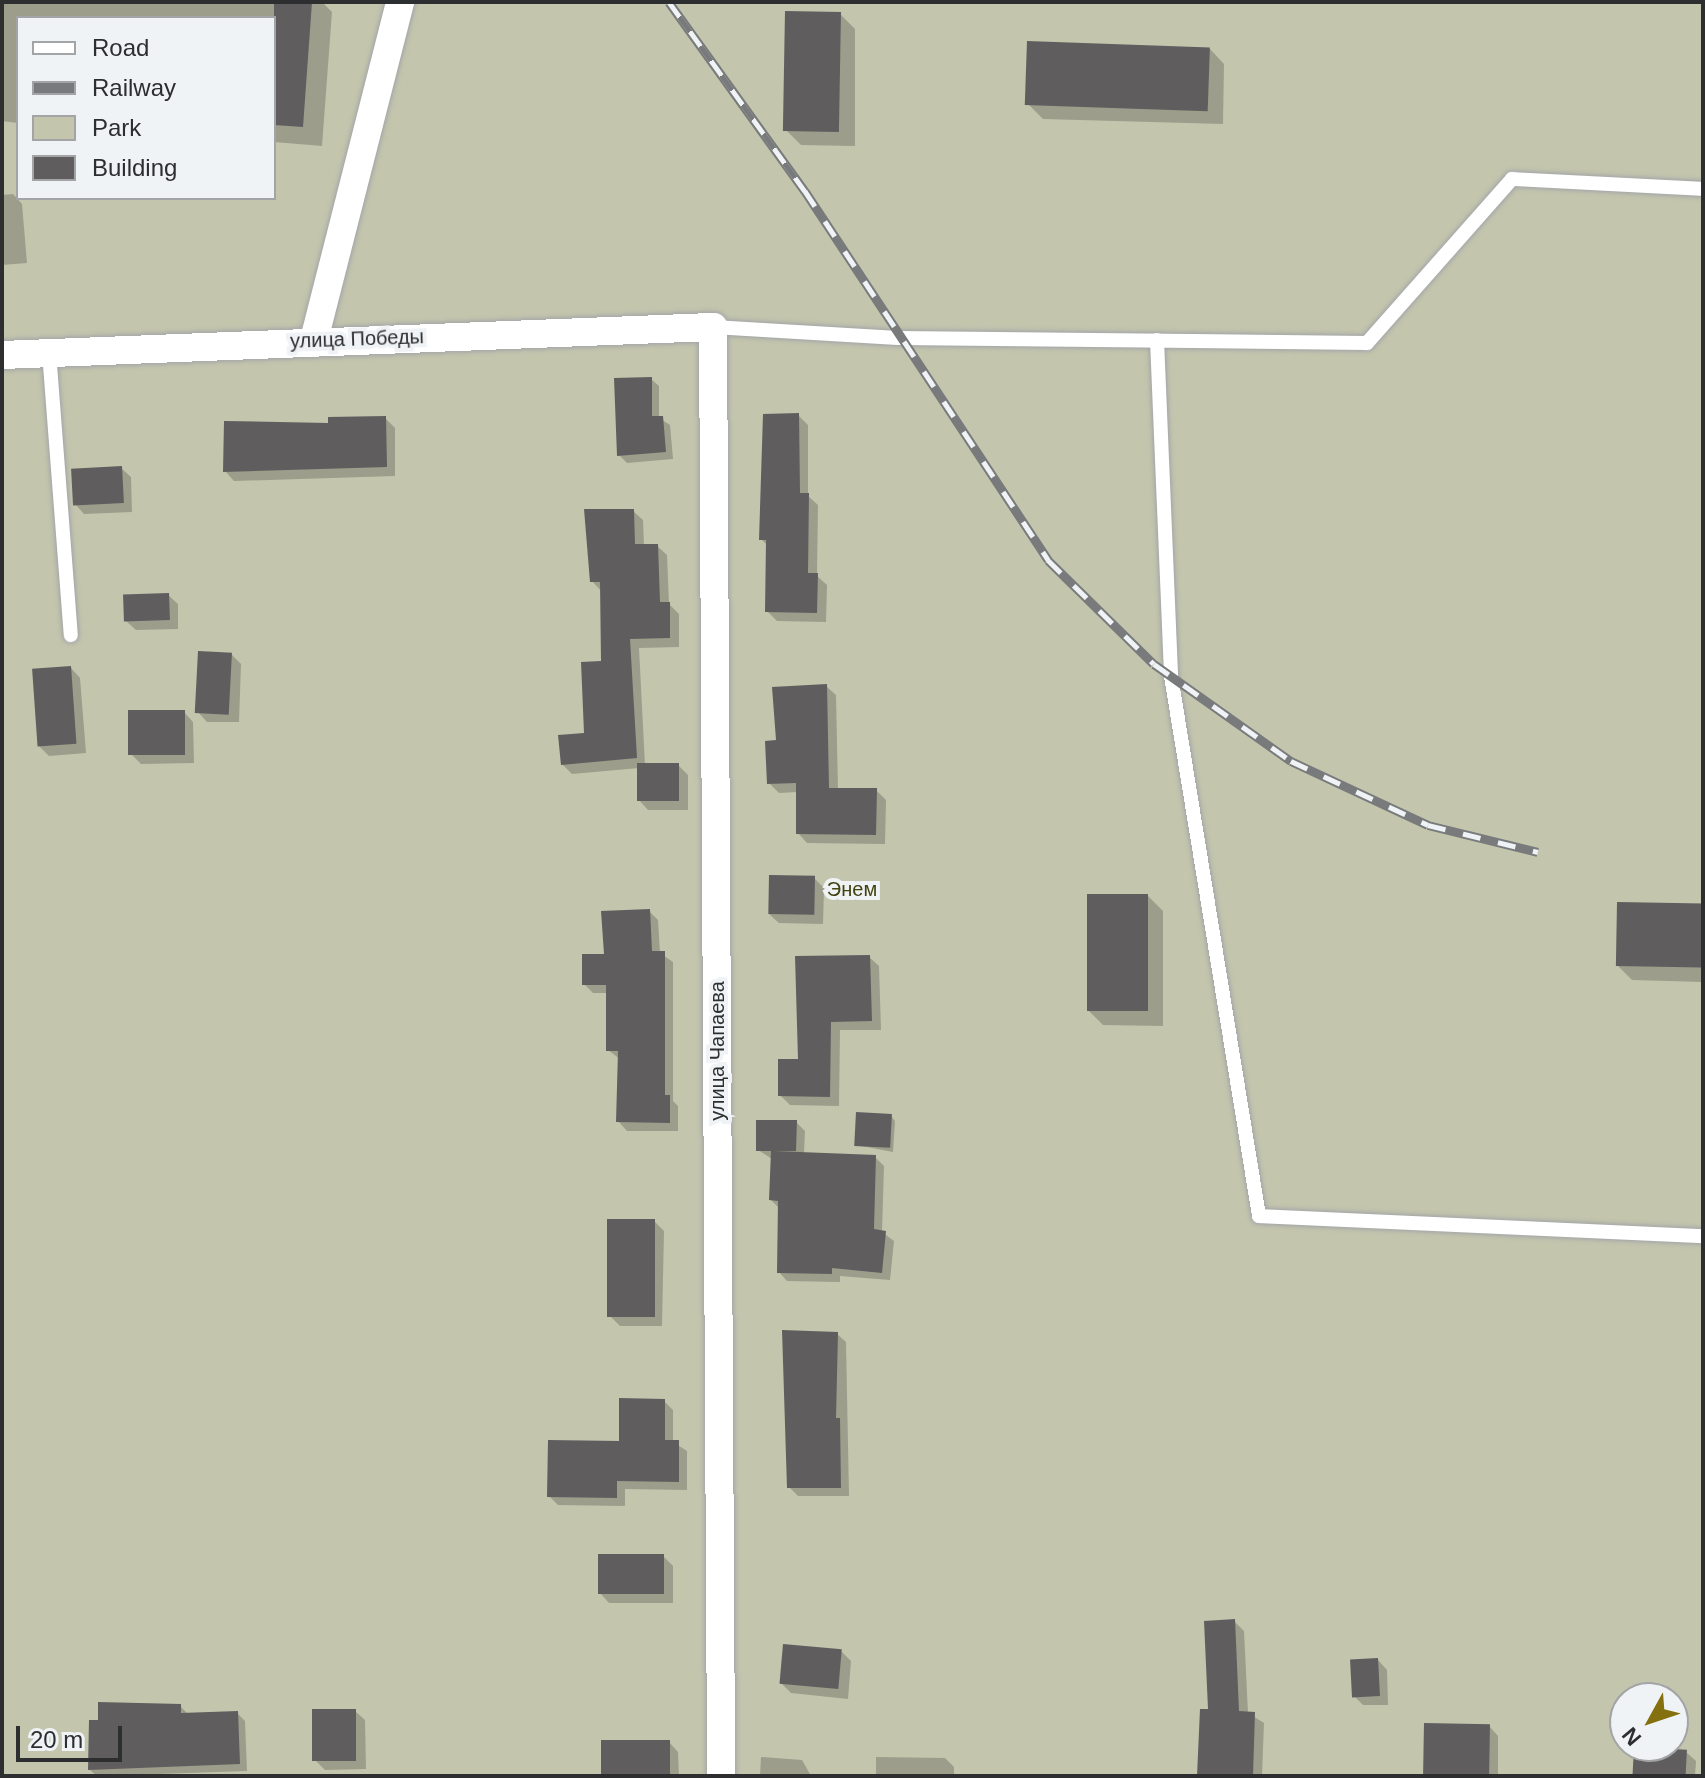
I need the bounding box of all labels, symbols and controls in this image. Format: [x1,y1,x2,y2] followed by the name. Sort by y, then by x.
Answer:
[16,16,276,200] legend
[92,34,149,61] text: Road
[92,74,176,101] text: Railway
[92,114,141,141] text: Park
[92,154,177,181] text: Building
[290,325,424,353] street label: улица Победы
[827,877,877,901] park label: Энем
[705,981,729,1121] street label: улица Чапаева
[1609,1682,1689,1762] north arrow
[20,1710,126,1760] scale bar
[1617,1722,1646,1751] text: N
[30,1726,83,1753] text: 20 m

